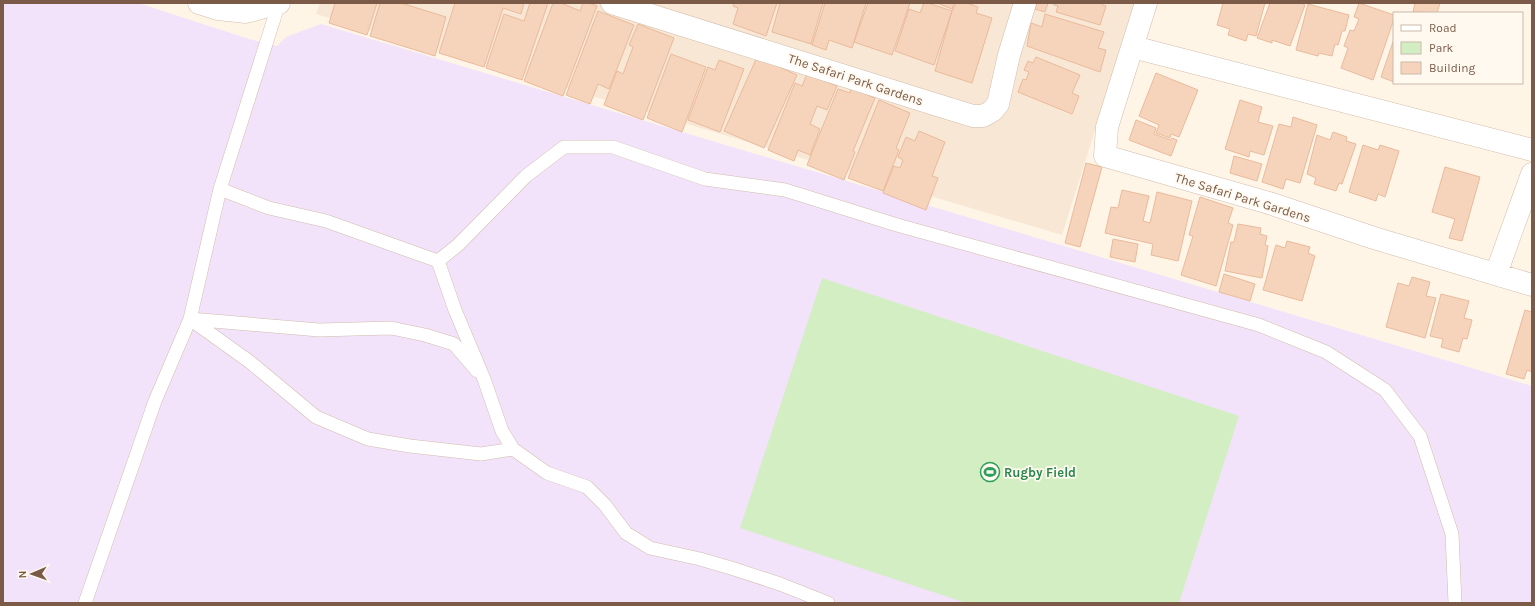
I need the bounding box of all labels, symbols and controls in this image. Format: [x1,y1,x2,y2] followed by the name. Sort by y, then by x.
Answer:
[1393,12,1523,84] legend
[1429,21,1457,35] text: Road
[1429,41,1454,55] text: Park
[786,51,925,108] street label: The Safari Park Gardens
[1429,61,1476,75] text: Building
[1173,170,1313,225] street label: The Safari Park Gardens
[979,461,1001,483] sports icon: Rugby Field
[1004,465,1076,480] place label: Rugby Field
[12,554,52,594] north arrow
[16,570,29,579] text: N

